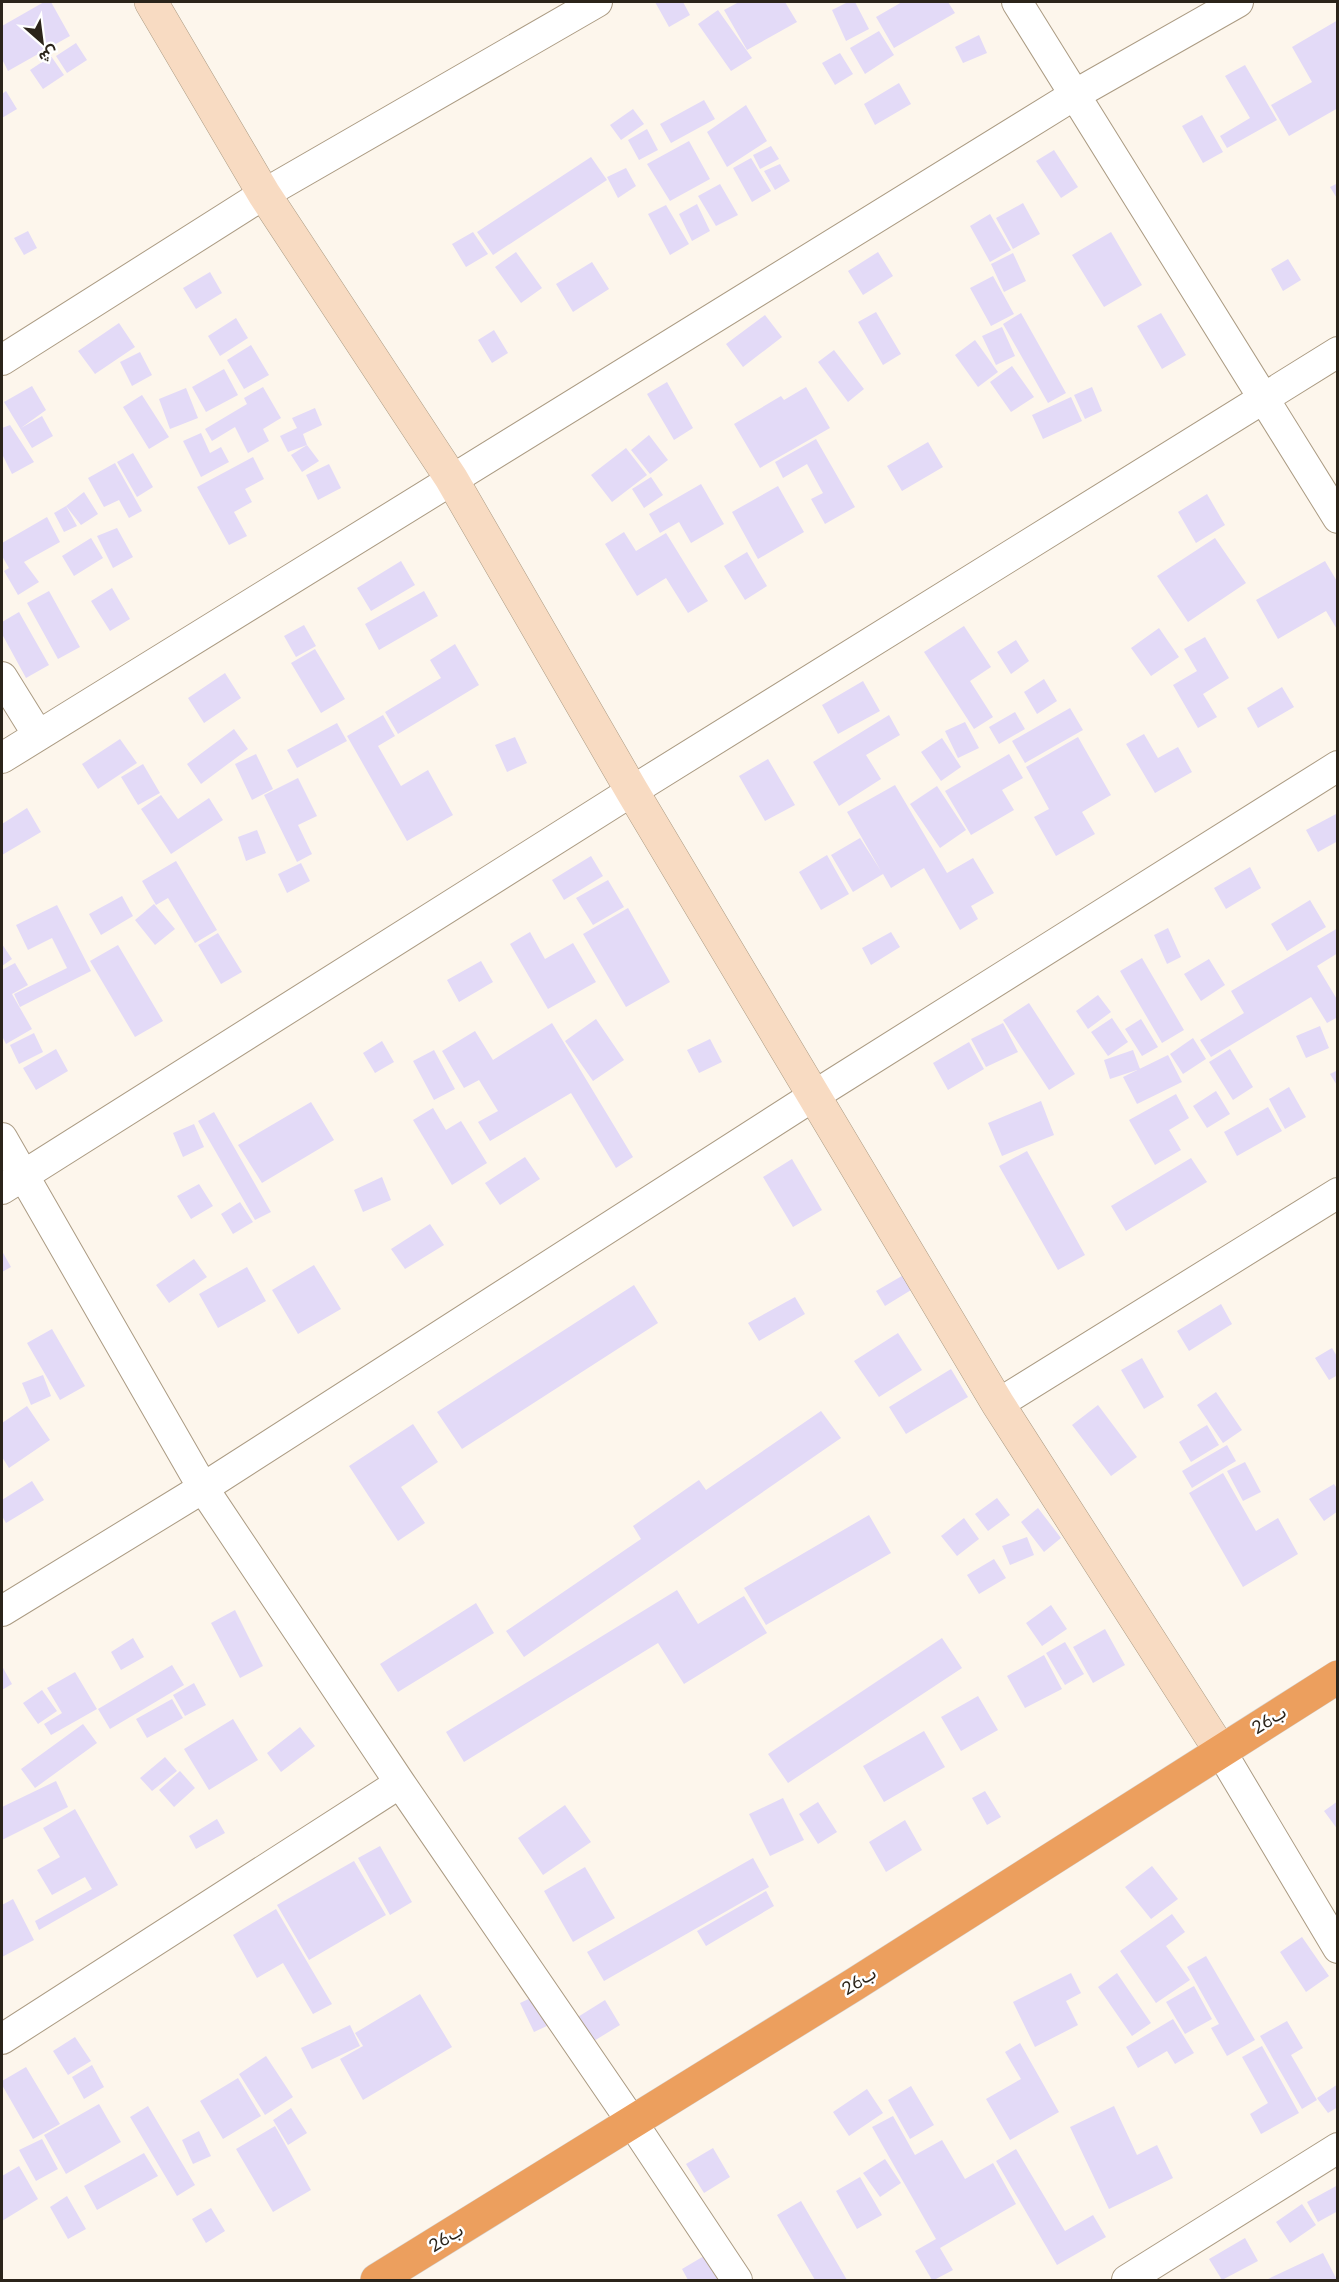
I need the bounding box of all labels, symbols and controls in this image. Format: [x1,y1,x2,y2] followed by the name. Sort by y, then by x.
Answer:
[12,12,72,72] north arrow
[36,42,62,69] text: ش
[1247,1700,1290,1738] street label: 26ب
[837,1961,880,1999] street label: 26ب
[424,2218,467,2256] street label: 26ب

